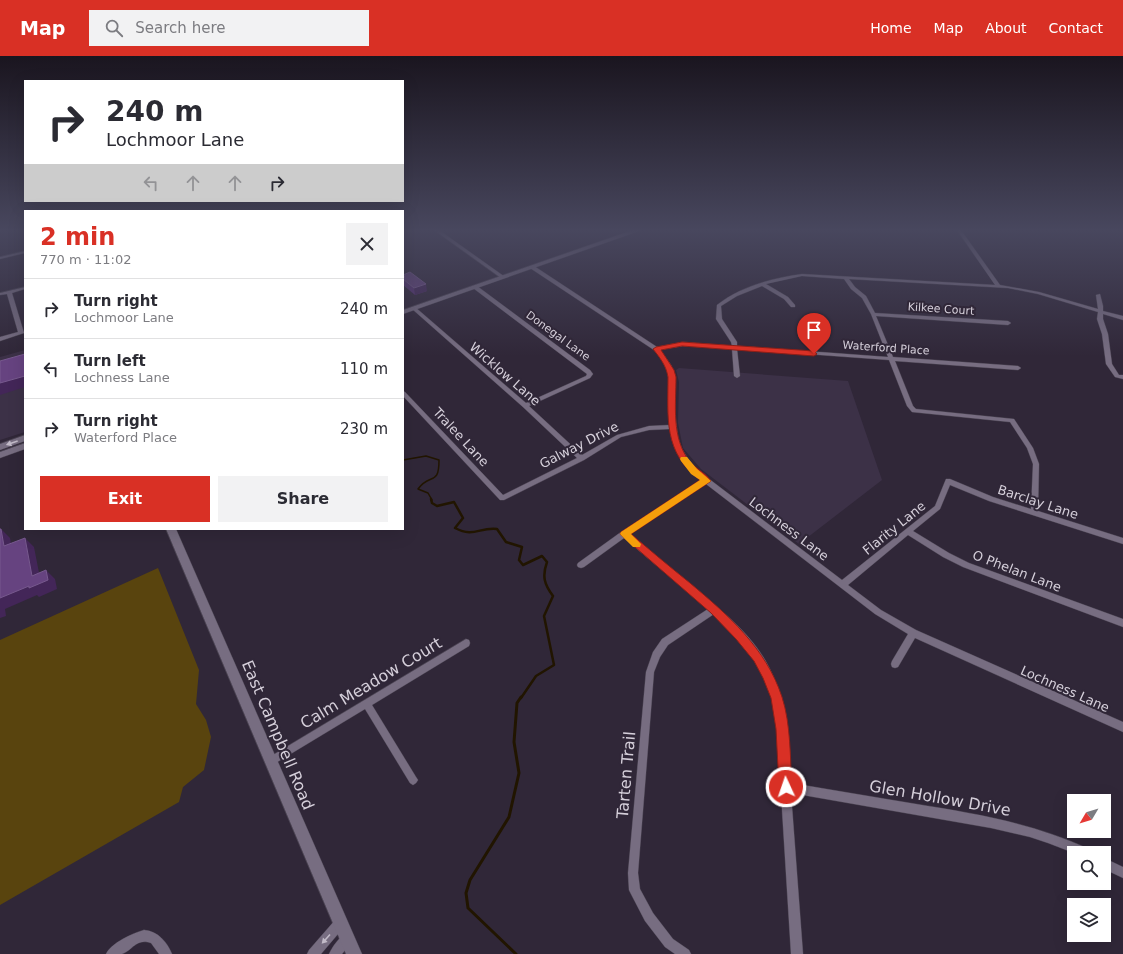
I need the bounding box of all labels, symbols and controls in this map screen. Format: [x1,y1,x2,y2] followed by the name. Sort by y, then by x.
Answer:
[89,10,369,46] search box
[20,17,65,39] text: Map
[103,17,125,39] icon: search
[135,19,225,37] text: Search here
[870,20,912,36] text: Home
[934,20,963,36] text: Map
[985,20,1027,36] text: About
[1049,20,1103,36] text: Contact
[106,95,203,128] text: 240 m
[40,96,92,148] icon: right
[106,129,244,150] text: Lochmoor Lane
[140,172,162,194] icon: left
[182,172,204,194] icon: ahead
[224,172,246,194] icon: ahead
[266,172,288,194] icon: right
[40,223,115,251] text: 2 min
[346,223,388,265] button: close
[40,252,131,267] text: 770 m · 11:02
[74,292,158,310] text: Turn right
[40,298,62,320] icon: right
[340,300,388,318] text: 240 m
[907,300,975,318] street label: Kilkee Court
[524,308,593,364] street label: Donegal Lane
[74,310,174,325] text: Lochmoor Lane
[797,313,831,354] pin
[803,319,825,341] icon: arrive
[842,338,930,358] street label: Waterford Place
[467,339,543,409] street label: Wicklow Lane
[74,352,146,370] text: Turn left
[40,358,62,380] icon: left
[340,360,388,378] text: 110 m
[74,370,170,385] text: Lochness Lane
[429,404,492,469] street label: Tralee Lane
[74,412,158,430] text: Turn right
[40,418,62,440] icon: right
[537,419,621,471] street label: Galway Drive
[340,420,388,438] text: 230 m
[74,430,177,445] text: Waterford Place
[6,440,18,446] one-way arrow
[40,476,210,522] button: Exit
[218,476,388,522] button: Share
[996,482,1080,522] street label: Barclay Lane
[746,494,832,564] street label: Lochness Lane
[860,498,928,558] street label: Flarity Lane
[971,547,1063,595] street label: O Phelan Lane
[297,633,445,733] street label: Calm Meadow Court
[238,657,318,813] street label: East Campbell Road
[1018,663,1112,715] street label: Lochness Lane
[613,731,639,820] street label: Tarten Trail
[765,766,807,808] position arrow
[868,776,1012,820] street label: Glen Hollow Drive
[1067,794,1111,838] north arrow
[1067,794,1111,942] map controls
[1067,846,1111,890] button: search
[1067,898,1111,942] button: layers
[322,933,331,944] one-way arrow

